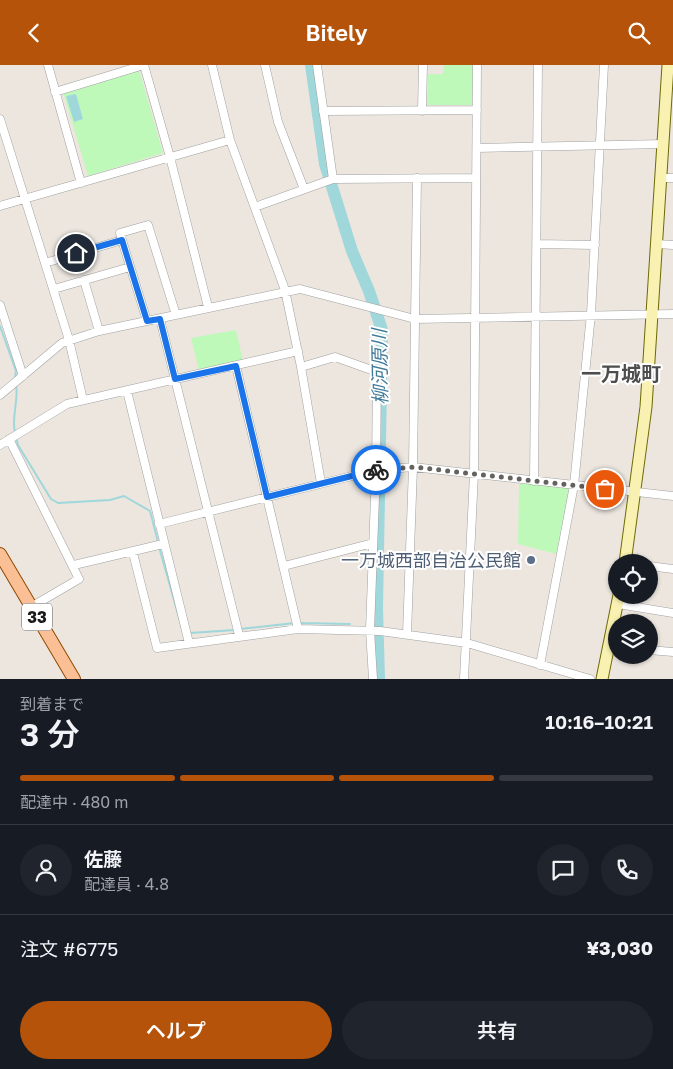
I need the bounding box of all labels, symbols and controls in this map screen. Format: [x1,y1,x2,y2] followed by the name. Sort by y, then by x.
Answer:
[20,19,48,47] icon: back
[306,19,367,46] text: Bitely
[625,19,653,47] icon: search
[55,232,97,274] pin
[62,239,90,267] icon: home
[367,327,391,405] water label: 柳河原川
[581,361,661,385] district label: 一万城町
[351,445,401,495] courier
[362,456,390,484] icon: bike
[584,468,626,510] pin
[591,475,619,503] icon: bag
[341,549,521,571] place label: 一万城西部自治公民館
[525,554,537,566] marker: 一万城西部自治公民館
[608,554,658,664] map controls
[608,554,658,604] button: locate
[22,603,52,631] road number: 33
[608,614,658,664] button: layers
[20,694,84,714] text: 到着まで
[545,710,653,733] text: 10:16–10:21
[20,715,79,753] text: 3 分
[20,792,128,812] text: 配達中 · 480 m
[20,844,72,896] button: person
[537,844,589,896] button: chat
[601,844,653,896] button: phone
[84,847,122,870] text: 佐藤
[84,874,169,894] text: 配達員 · 4.8
[586,936,653,959] text: ¥3,030
[20,937,118,960] text: 注文 #6775
[20,1001,332,1059] button: ヘルプ
[342,1001,653,1059] button: 共有

